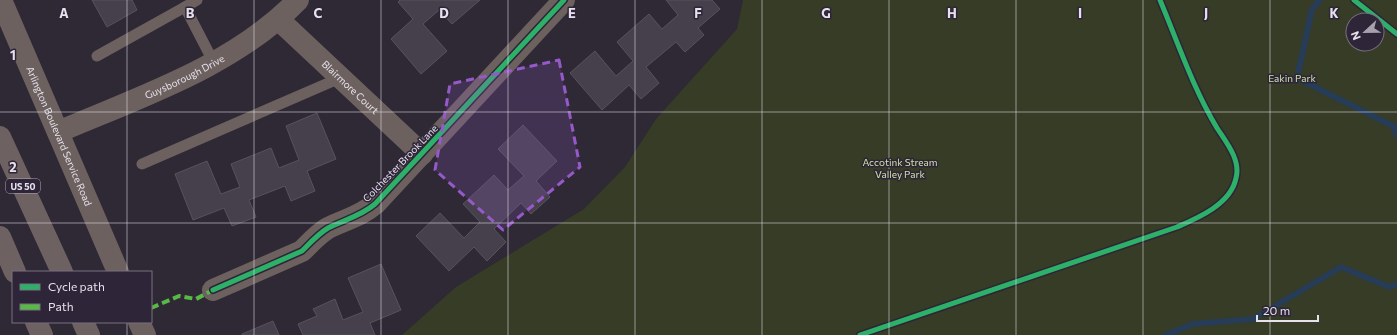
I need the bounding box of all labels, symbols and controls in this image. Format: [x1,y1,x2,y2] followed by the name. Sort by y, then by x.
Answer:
[59,5,69,21] text: A
[186,5,195,21] text: B
[314,5,323,21] text: C
[439,5,449,21] text: D
[568,5,576,21] text: E
[694,5,702,21] text: F
[821,5,831,21] text: G
[947,5,957,21] text: H
[1078,5,1082,21] text: I
[1204,5,1208,21] text: J
[1329,5,1339,21] text: K
[1345,12,1385,52] north arrow
[1348,30,1363,42] text: N
[10,47,16,63] text: 1
[143,52,226,101] street label: Guysborough Drive
[320,58,381,116] street label: Blairmore Court
[24,64,95,208] street label: Arlington Boulevard Service Road
[1268,72,1316,84] park label: Eakin Park
[360,122,440,204] street label: Colchester Brook Lane
[862,156,938,180] park label: Accotink Stream Valley Park
[9,159,17,175] text: 2
[6,179,40,193] road number: US 50
[12,271,152,323] legend
[48,279,105,293] text: Cycle path
[1257,297,1318,323] scale bar
[48,299,74,313] text: Path
[1263,303,1290,317] text: 20 m

